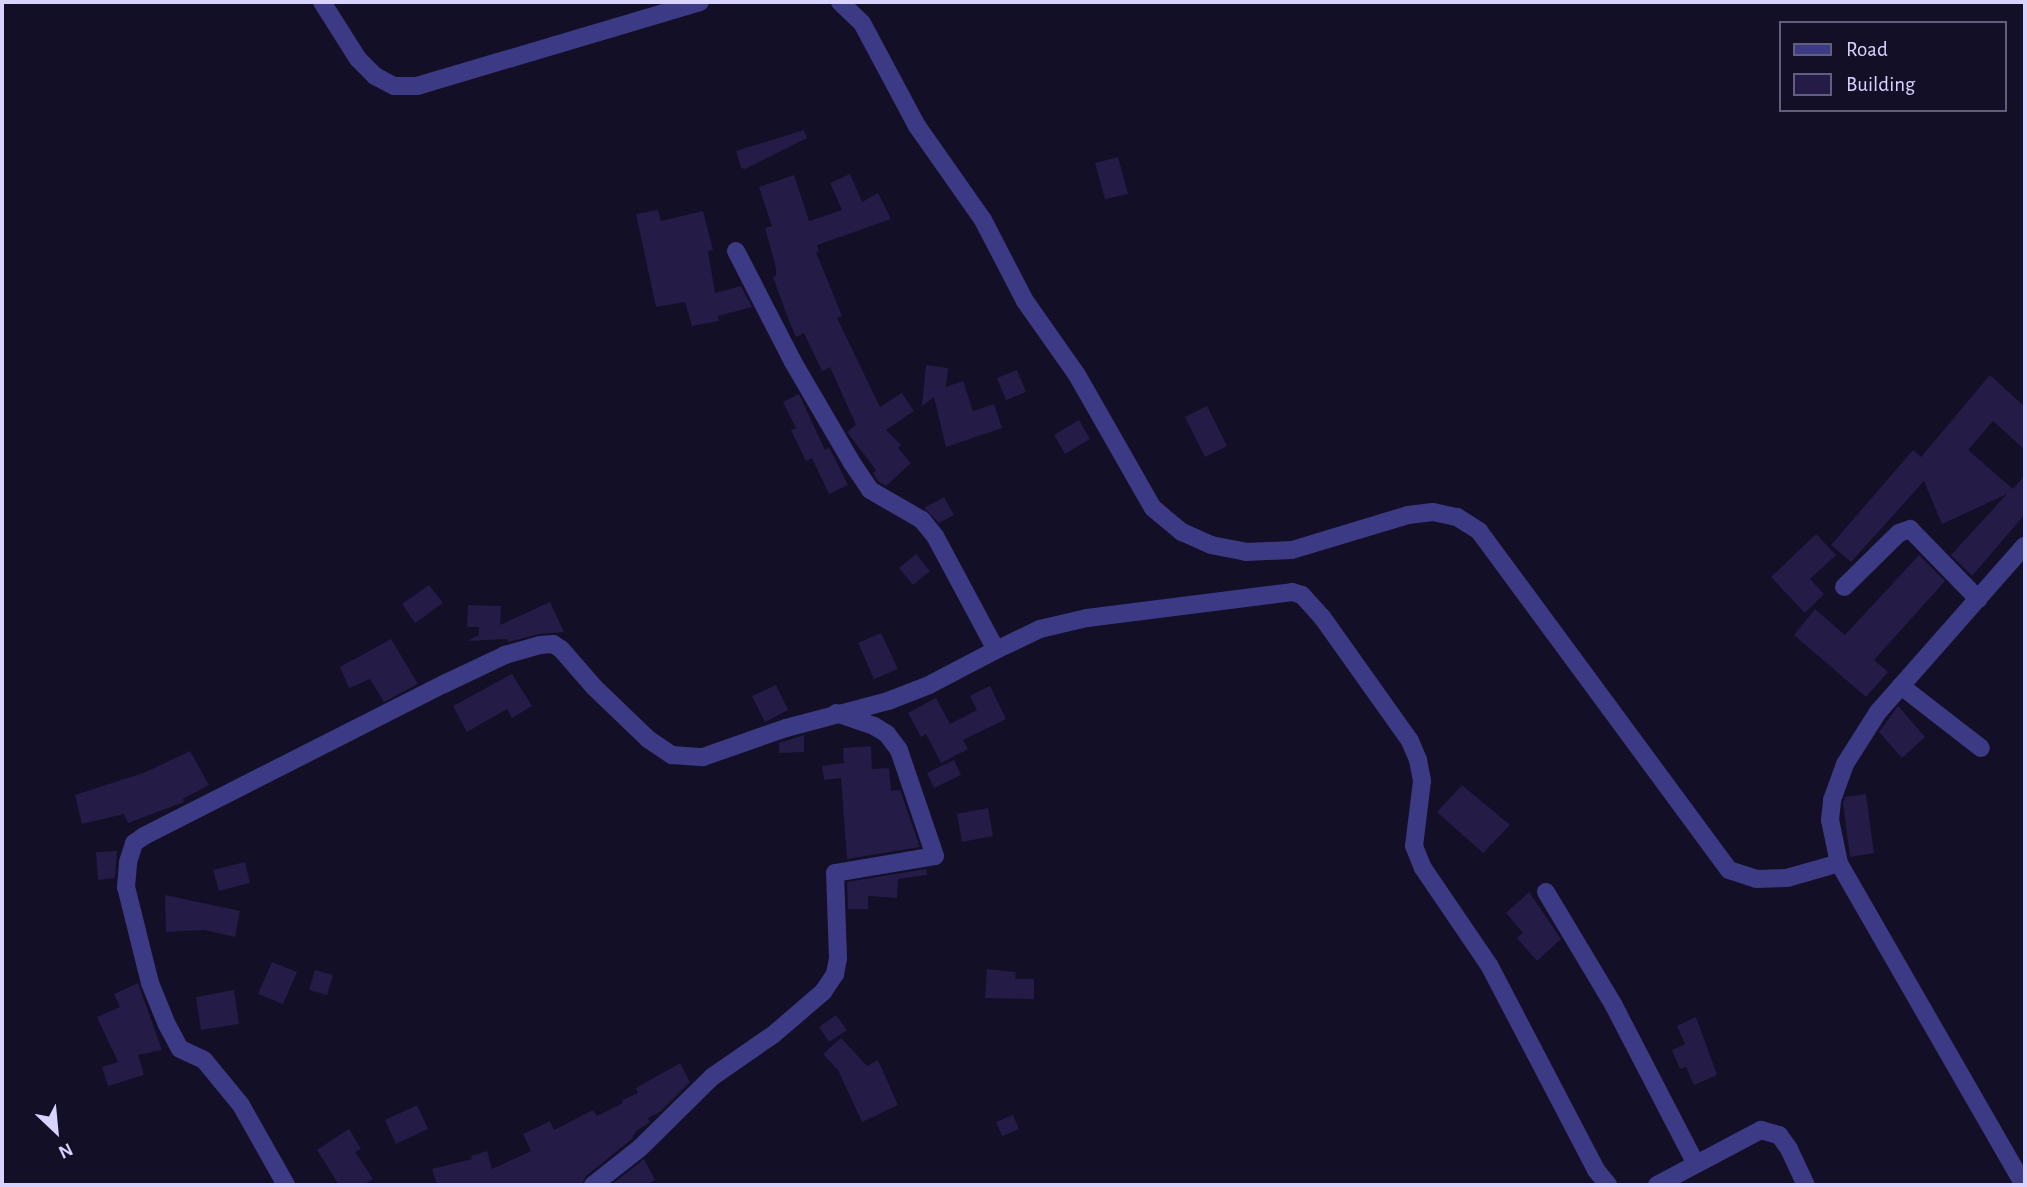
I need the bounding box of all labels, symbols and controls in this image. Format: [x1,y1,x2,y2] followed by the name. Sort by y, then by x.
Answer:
[1778,21,2006,112] legend
[1846,39,1888,60] text: Road
[1846,74,1915,95] text: Building
[21,1096,91,1166] north arrow
[55,1139,76,1162] text: N

